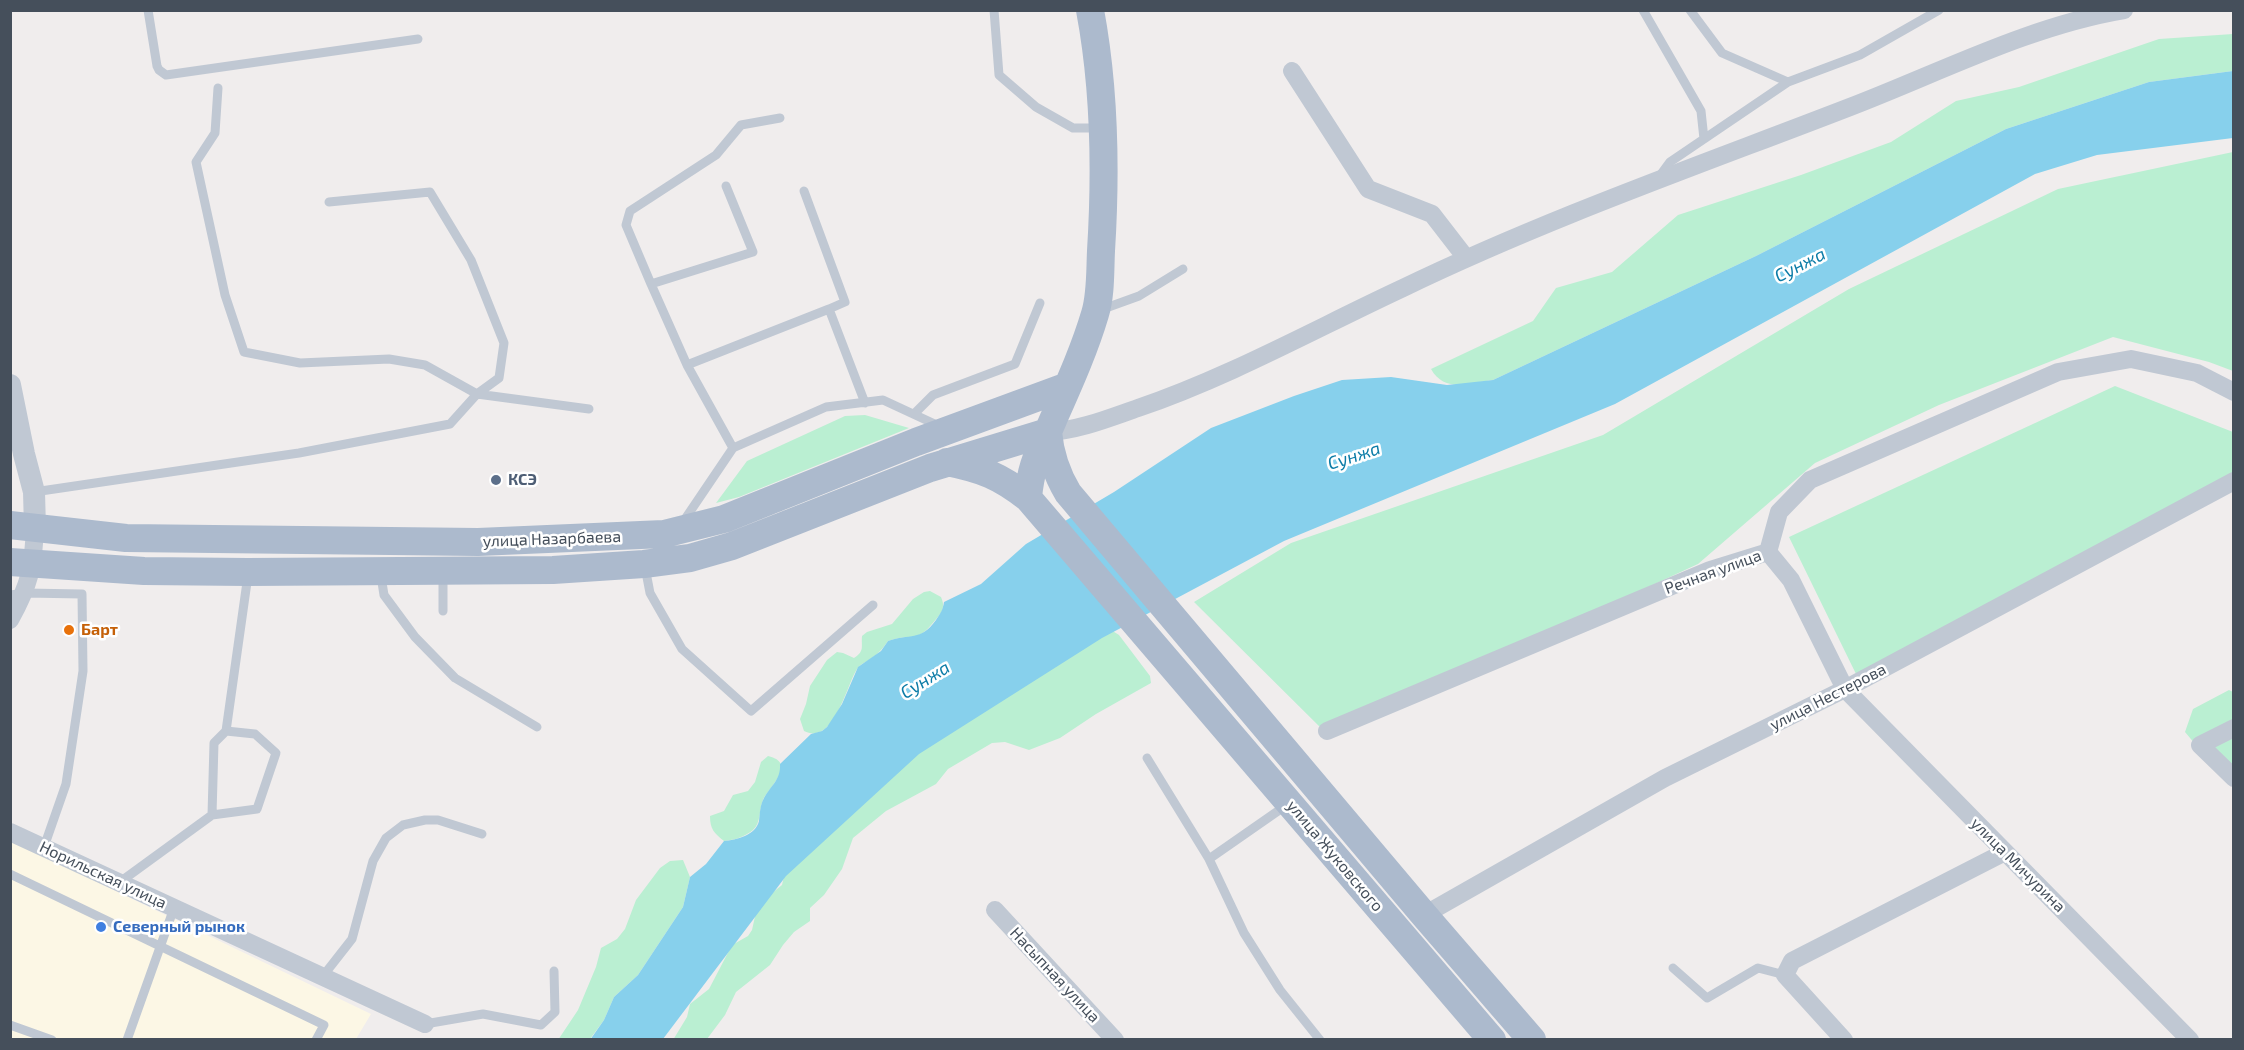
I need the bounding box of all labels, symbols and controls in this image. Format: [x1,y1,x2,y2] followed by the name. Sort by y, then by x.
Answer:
[1771,243,1829,287] water label: Сунжа
[1325,437,1383,475] water label: Сунжа
[508,470,537,490] place label: КСЭ
[489,473,503,487] marker: КСЭ
[483,527,621,551] street label: улица Назарбаева
[1662,546,1764,598] street label: Речная улица
[81,620,118,640] place label: Барт
[62,623,76,637] marker: Барт
[896,656,954,704] water label: Сунжа
[1767,659,1889,735] street label: улица Нестерова
[1283,796,1387,916] street label: улица Жуковского
[1967,814,2069,916] street label: улица Мичурина
[36,837,170,913] street label: Норильская улица
[113,917,245,937] place label: Северный рынок
[94,920,108,934] marker: Северный рынок
[1006,923,1104,1027] street label: Насыпная улица

